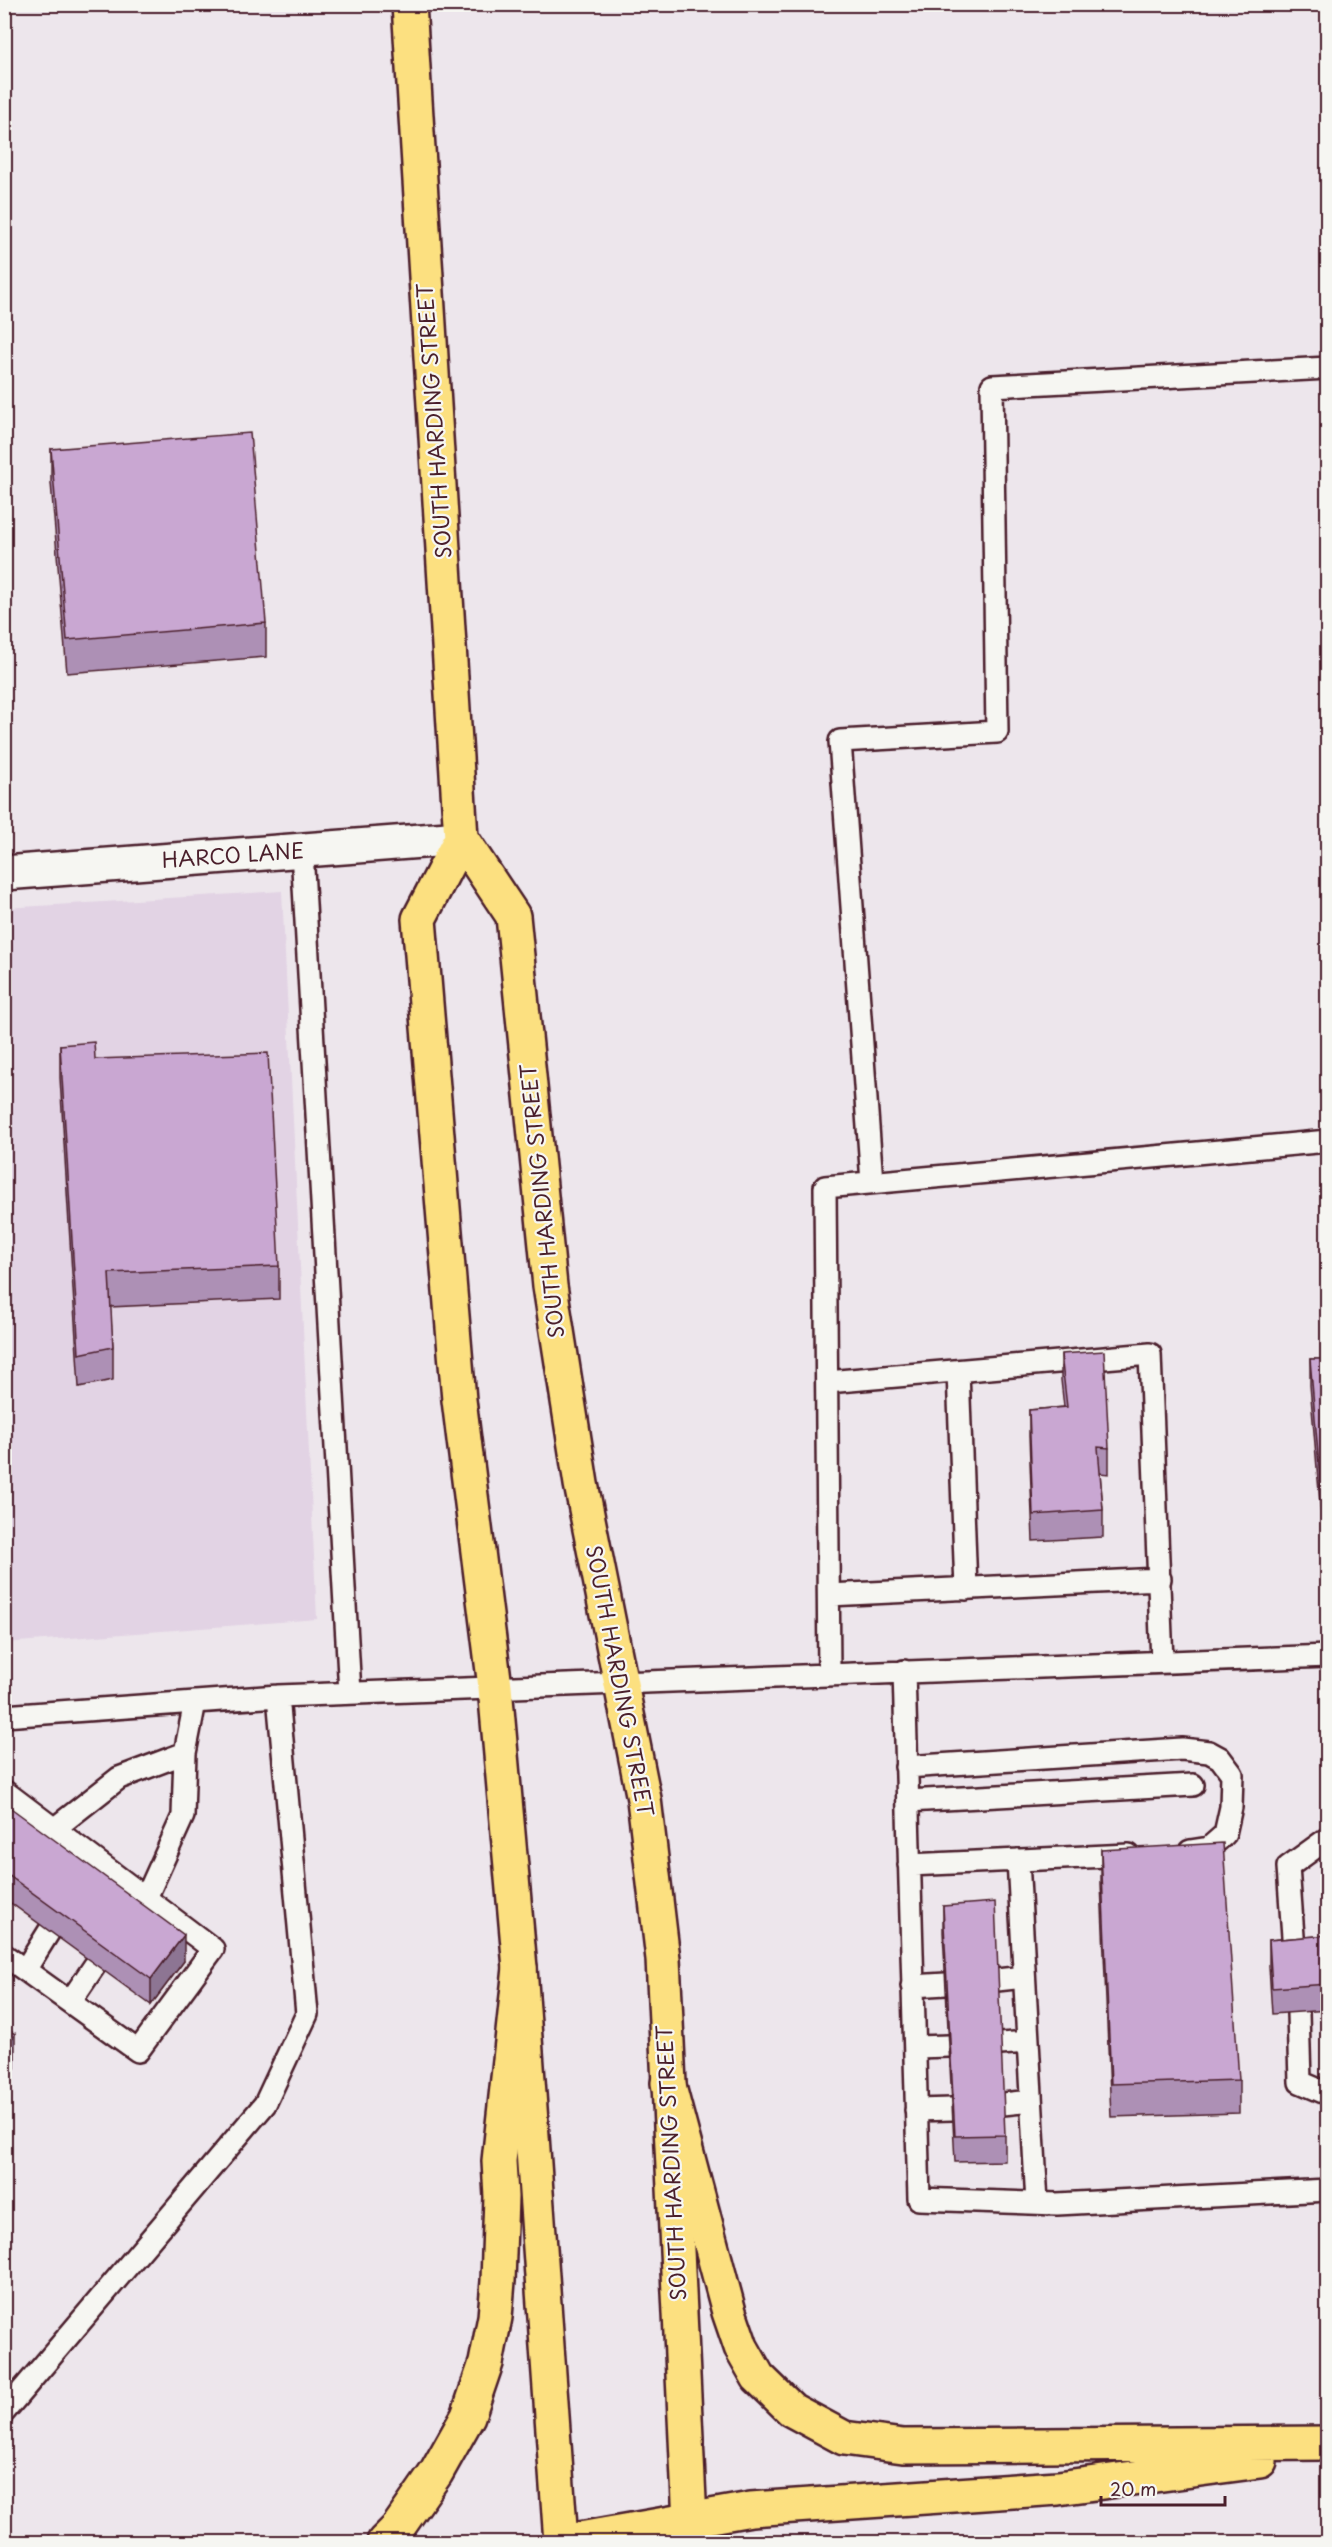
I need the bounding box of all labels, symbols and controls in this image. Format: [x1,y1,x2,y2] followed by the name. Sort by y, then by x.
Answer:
[407,282,459,560] street label: SOUTH HARDING STREET
[160,833,305,875] street label: HARCO LANE
[511,1062,571,1340] street label: SOUTH HARDING STREET
[579,1542,663,1820] street label: SOUTH HARDING STREET
[647,2024,693,2302] street label: SOUTH HARDING STREET
[1101,2469,1226,2507] scale bar
[1110,2475,1156,2502] text: 20 m

